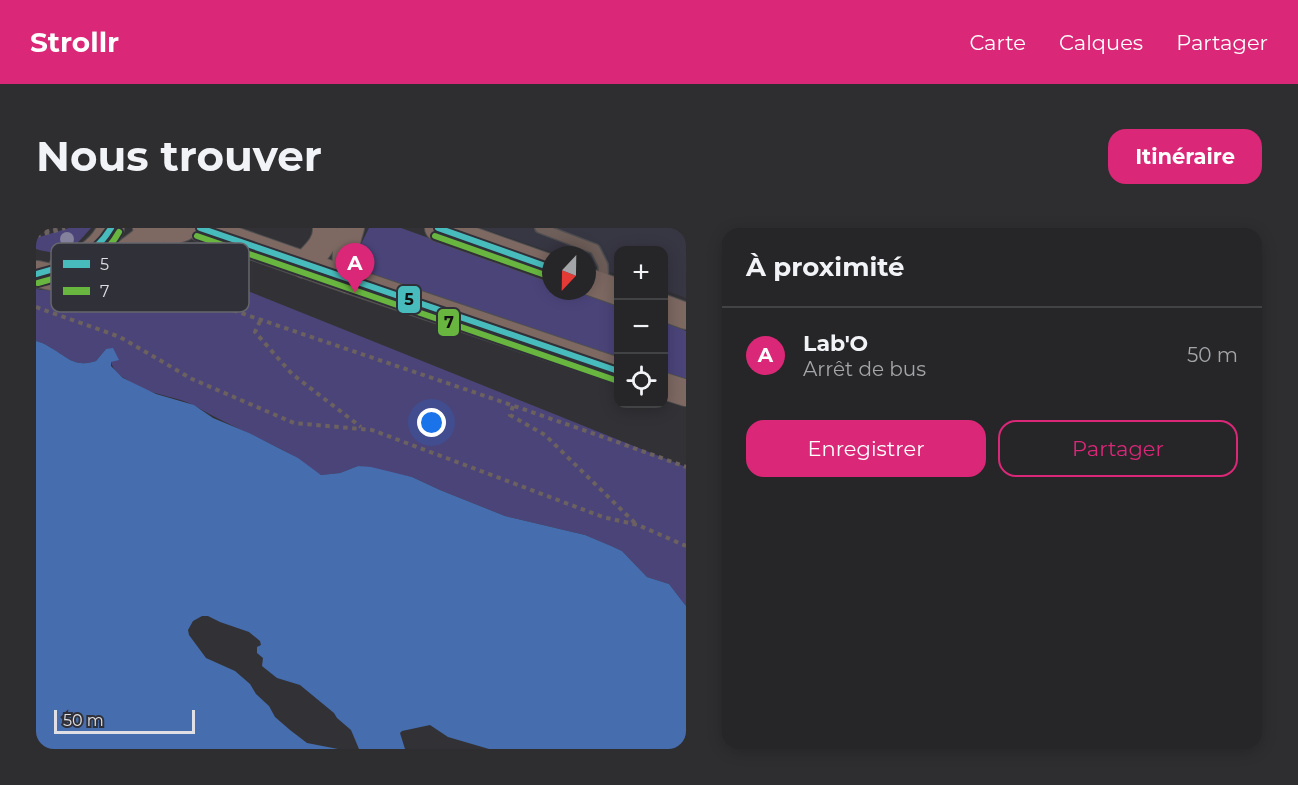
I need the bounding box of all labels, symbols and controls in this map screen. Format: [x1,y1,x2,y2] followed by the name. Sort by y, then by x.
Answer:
[30,25,119,59] text: Strollr
[969,30,1026,55] text: Carte
[1059,30,1143,55] text: Calques
[1176,30,1268,55] text: Partager
[1108,129,1262,184] button: Itinéraire
[36,130,322,182] text: Nous trouver
[51,243,249,312] legend
[336,244,374,293] pin: A
[542,246,596,300] north arrow
[614,246,668,408] map controls
[614,246,668,300] button: +
[746,251,905,283] text: À proximité
[100,255,109,274] text: 5
[100,282,109,301] text: 7
[397,285,421,314] line badge: 5
[404,290,414,309] text: 5
[614,300,668,354] button: −
[437,308,460,337] line badge: 7
[444,313,454,332] text: 7
[803,330,868,357] text: Lab'O
[758,343,773,367] text: A
[1187,343,1238,367] text: 50 m
[614,354,668,408] button: locate
[803,357,926,381] text: Arrêt de bus
[417,408,446,437] your location
[746,420,986,477] button: Enregistrer
[998,420,1238,477] button: Partager
[54,707,195,735] scale bar
[63,711,104,730] text: 50 m

